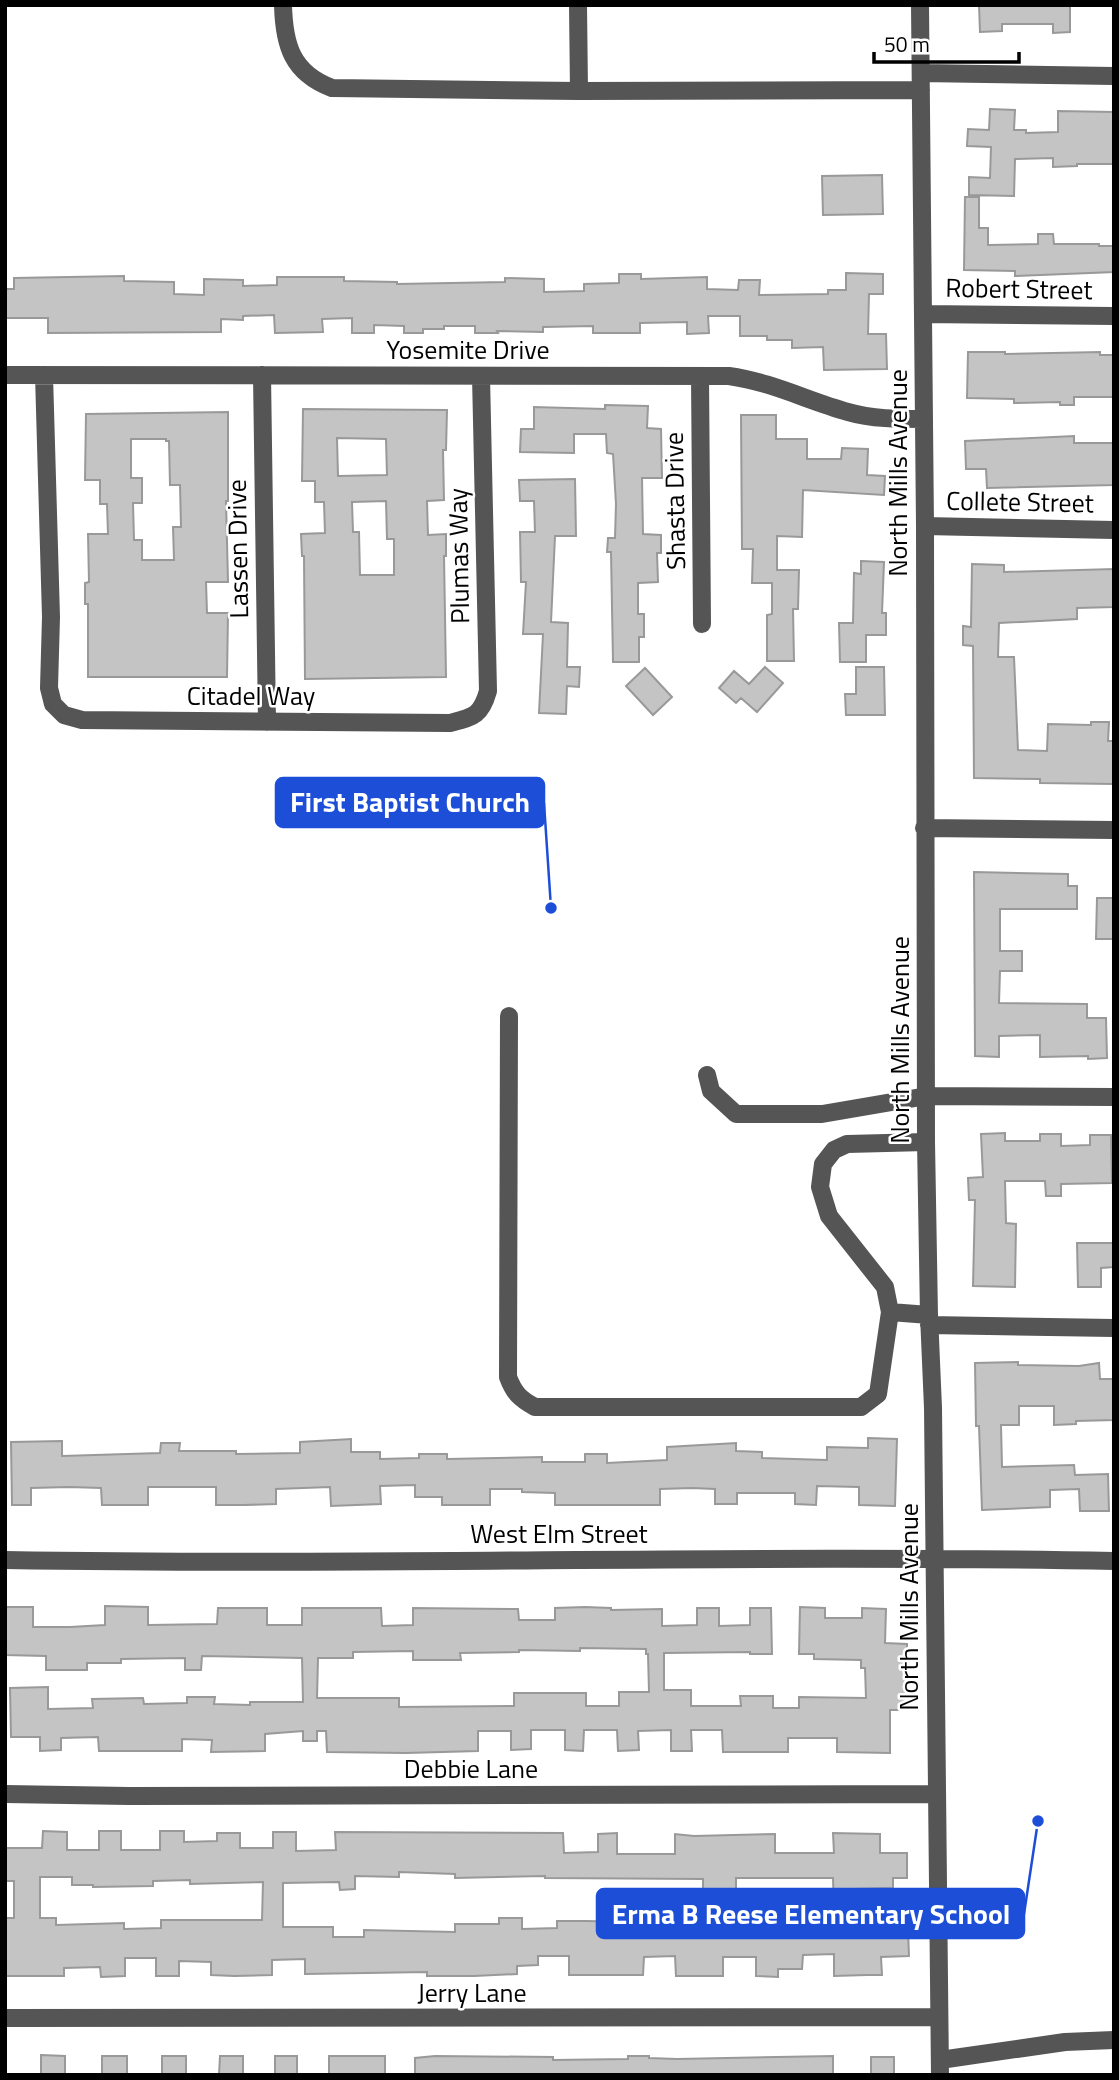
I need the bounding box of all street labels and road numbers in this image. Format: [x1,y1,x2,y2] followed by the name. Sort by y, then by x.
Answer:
[945,268,1093,309] street label: Robert Street
[386,330,550,369] street label: Yosemite Drive
[878,369,917,577] street label: North Mills Avenue
[654,432,695,570] street label: Shasta Drive
[217,479,258,619] street label: Lassen Drive
[946,481,1094,522] street label: Collete Street
[438,488,479,624] street label: Plumas Way
[187,676,315,715] street label: Citadel Way
[880,936,919,1144] street label: North Mills Avenue
[889,1503,928,1711] street label: North Mills Avenue
[470,1514,648,1553] street label: West Elm Street
[404,1749,538,1788] street label: Debbie Lane
[417,1973,527,2012] street label: Jerry Lane

